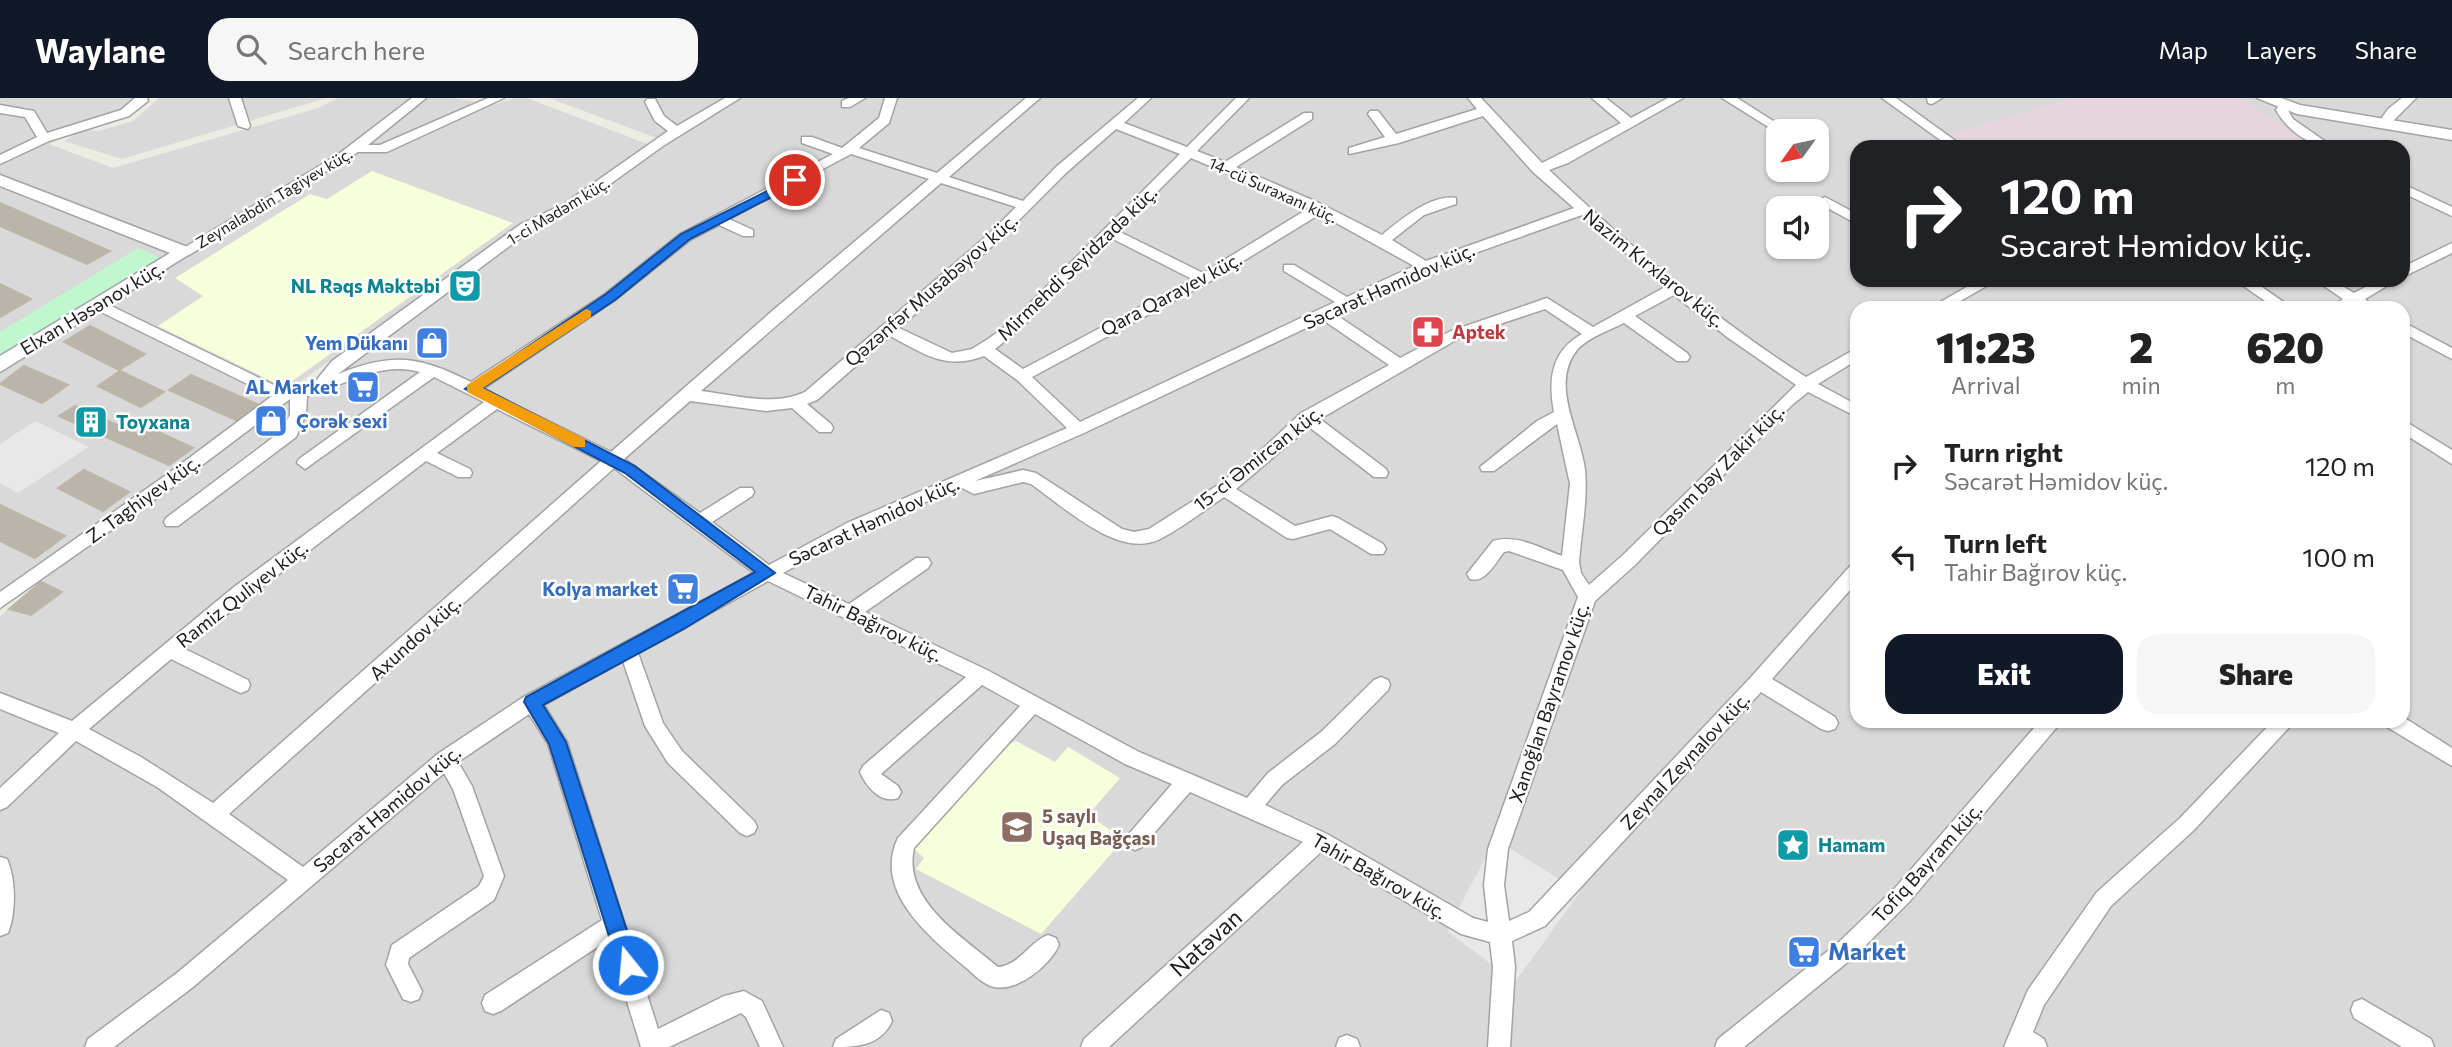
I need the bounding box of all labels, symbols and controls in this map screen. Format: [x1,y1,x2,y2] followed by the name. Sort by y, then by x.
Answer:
[208,18,698,81] search box
[35,29,166,70] text: Waylane
[232,30,270,68] icon: search
[288,34,425,65] text: Search here
[2159,35,2208,64] text: Map
[2246,35,2317,64] text: Layers
[2355,35,2417,64] text: Share
[1766,119,1829,182] north arrow
[1766,119,1829,259] map controls
[192,143,355,252] street label: Zeynalabdin Tagiyev küç.
[765,150,825,210] pin
[1206,153,1340,226] street label: 14-cü Suraxanı küç.
[776,161,814,199] icon: arrive
[2000,164,2134,224] text: 120 m
[1885,168,1976,259] icon: right
[503,172,612,249] street label: 1-ci Mədəm küç.
[992,180,1161,345] street label: Mirmehdi Seyidzadə küç.
[1766,196,1829,259] button: sound
[1579,203,1730,332] street label: Nazim Kırxlarov küç.
[840,208,1022,371] street label: Qəzənfər Musabəyov küç.
[2000,224,2312,264] text: Səcarət Həmidov küç.
[1300,237,1478,334] street label: Səcarət Həmidov küç.
[1096,247,1245,340] street label: Qara Qarayev küç.
[16,256,168,360] street label: Elxan Həsənov küç.
[446,267,484,305] theatre icon: NL Rəqs Məktəbi
[291,274,440,297] place label: NL Rəqs Məktəbi
[1409,313,1447,351] pharmacy icon: Aptek
[1452,320,1506,343] place label: Aptek
[1936,320,2036,372] text: 11:23
[2129,320,2153,372] text: 2
[2246,320,2324,372] text: 620
[413,324,451,362] shop icon: Yem Dükanı
[305,331,408,354] place label: Yem Dükanı
[344,368,382,406] supermarket icon: AL Market
[1951,371,2021,399] text: Arrival
[2121,371,2161,399] text: min
[2275,371,2295,399] text: m
[245,375,338,398] place label: AL Market
[1647,399,1789,541] street label: Qasım bəy Zakir küç.
[1189,400,1327,515] street label: 15-ci Əmircan küç.
[252,402,290,440] shop icon: Çorək sexi
[72,403,110,441] building icon: Toyxana
[296,409,387,432] place label: Çorək sexi
[116,410,190,433] place label: Toyxana
[1944,436,2063,467] text: Turn right
[1885,447,1923,485] icon: right
[81,450,204,548] street label: Z. Taghiyev küç.
[2305,450,2375,481] text: 120 m
[1944,467,2168,495] text: Səcarət Həmidov küç.
[785,471,963,570] street label: Səcarət Həmidov küç.
[1944,527,2047,558] text: Turn left
[171,535,312,652] street label: Ramiz Quliyev küç.
[1885,538,1923,576] icon: left
[2302,541,2375,572] text: 100 m
[1944,558,2127,586] text: Tahir Bağırov küç.
[664,570,702,608] supermarket icon: Kolya market
[542,577,658,600] place label: Kolya market
[800,579,946,666] street label: Tahir Bağırov küç.
[364,591,465,685] street label: Axundov küç.
[1504,600,1594,806] street label: Xanoğlan Bayramov küç.
[1885,634,2123,714] button: Exit
[2137,634,2375,714] button: Share
[1615,687,1754,834] street label: Zeynal Zeynalov küç.
[308,740,465,877] street label: Səcarət Həmidov küç.
[1867,798,1986,927] street label: Tofiq Bayram küç.
[1042,804,1156,849] place label: 5 saylı Uşaq Bağçası
[998,808,1036,846] school or university icon: 5 saylı Uşaq Bağçası
[1774,826,1812,864] place icon: Hamam
[1308,828,1451,923] street label: Tahir Bağırov küç.
[1818,833,1885,856] place label: Hamam
[1164,903,1247,982] street label: Natəvan
[591,928,665,1002] position arrow
[1785,933,1823,971] supermarket icon: Market
[1828,937,1906,965] place label: Market

